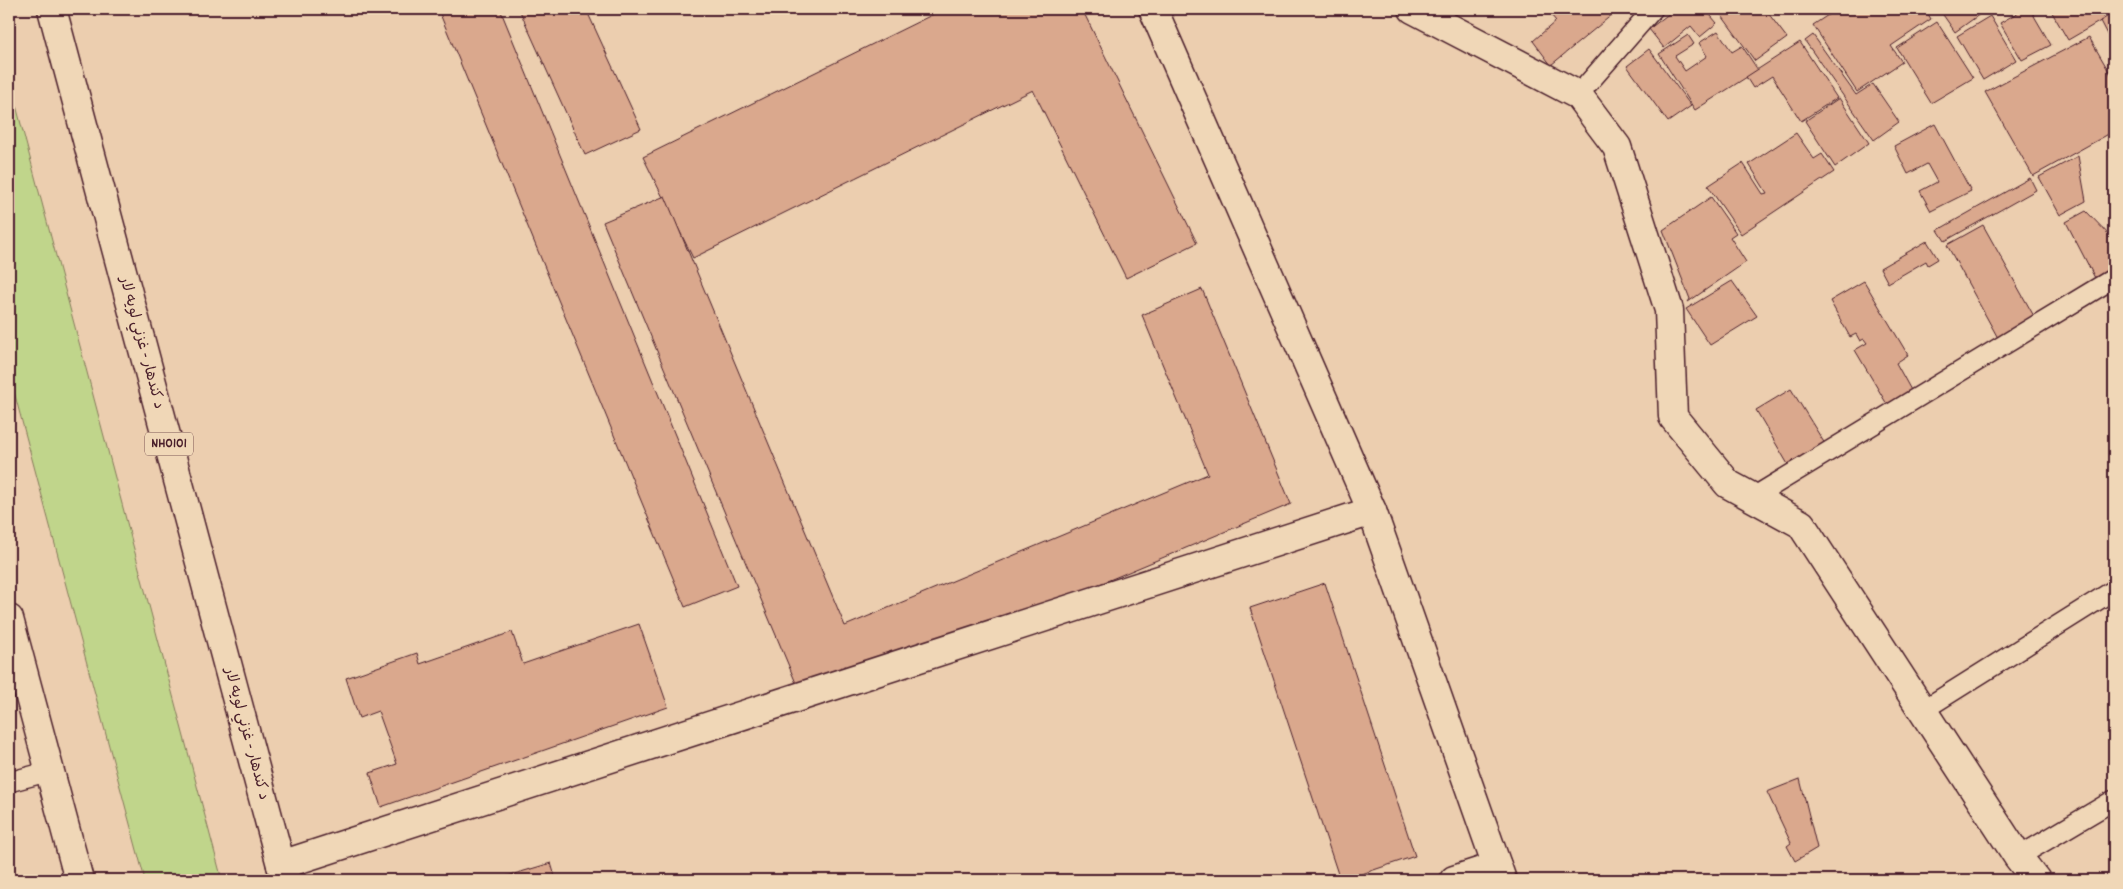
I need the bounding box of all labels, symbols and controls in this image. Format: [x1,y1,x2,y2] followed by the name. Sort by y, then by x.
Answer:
[113,273,169,412] street label: د کندهار - غزني لويه لار
[145,432,193,456] road number: NH0101
[218,664,274,803] street label: د کندهار - غزني لويه لار

